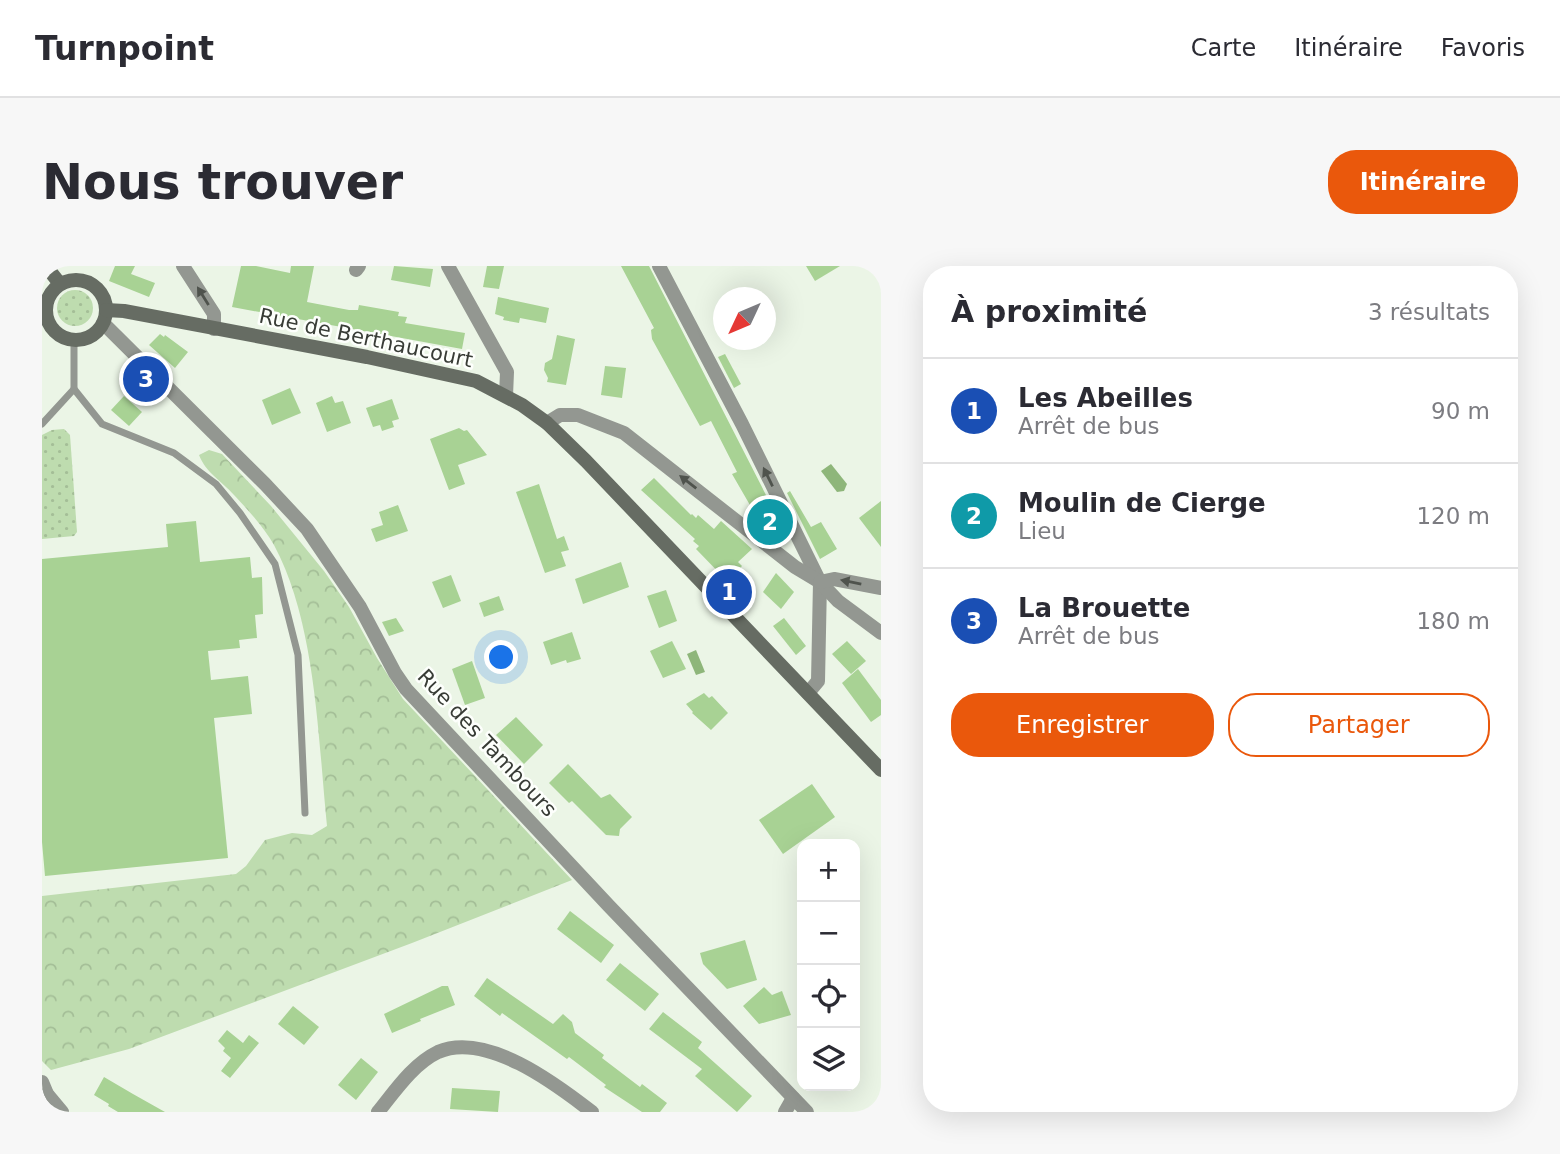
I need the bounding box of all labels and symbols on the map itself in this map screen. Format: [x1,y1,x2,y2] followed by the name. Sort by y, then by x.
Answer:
[196,286,209,306] one-way arrow
[713,287,776,350] north arrow
[257,304,475,372] street label: Rue de Berthaucourt
[123,353,169,405] pin: 3
[763,467,774,487] one-way arrow
[679,475,697,490] one-way arrow
[747,496,793,548] pin: 2
[706,566,752,618] pin: 1
[840,576,862,587] one-way arrow
[484,640,518,674] your location
[413,665,561,821] street label: Rue des Tambours

